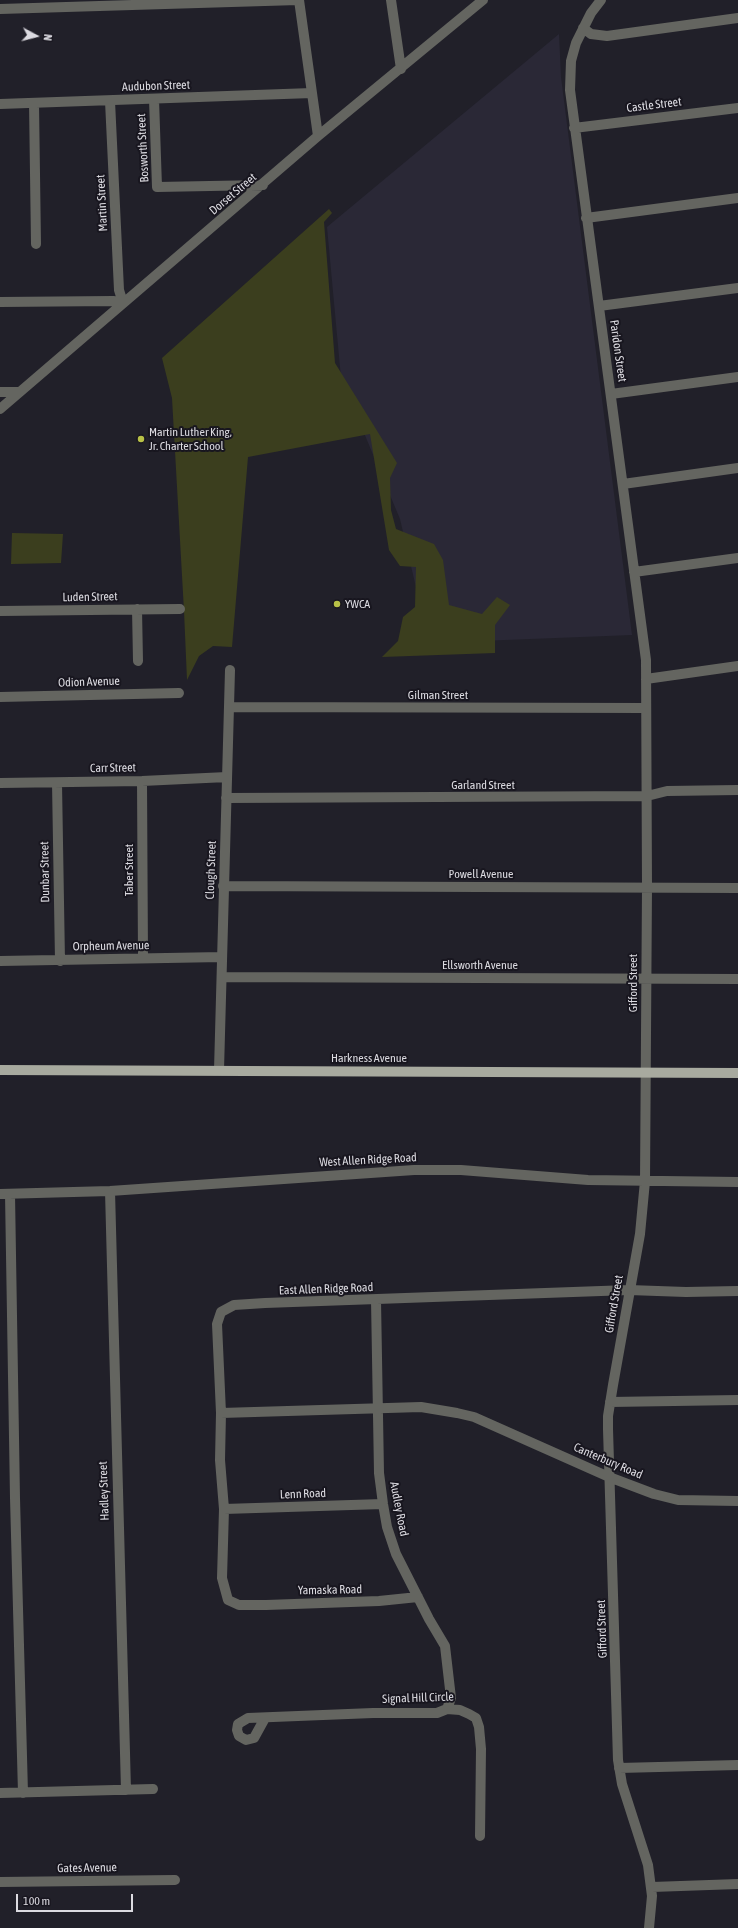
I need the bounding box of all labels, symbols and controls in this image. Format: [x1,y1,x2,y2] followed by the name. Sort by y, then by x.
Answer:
[16,16,56,56] north arrow
[42,34,54,41] text: N
[122,78,190,94] street label: Audubon Street
[626,94,682,116] street label: Castle Street
[134,113,152,183] street label: Bosworth Street
[207,170,259,218] street label: Dorset Street
[93,174,111,232] street label: Martin Street
[607,319,629,383] street label: Paridon Street
[149,425,232,453] place label: Martin Luther King, Jr. Charter School
[136,434,146,444] marker: Martin Luther King, Jr. Charter School
[62,589,118,605] street label: Luden Street
[345,597,370,611] place label: YWCA
[332,599,342,609] marker: YWCA
[58,674,120,690] street label: Odion Avenue
[408,688,468,702] street label: Gilman Street
[90,760,136,776] street label: Carr Street
[451,778,515,792] street label: Garland Street
[203,840,219,900] street label: Clough Street
[37,841,53,903] street label: Dunbar Street
[122,844,136,896] street label: Taber Street
[449,867,513,881] street label: Powell Avenue
[72,938,150,954] street label: Orpheum Avenue
[626,954,640,1012] street label: Gifford Street
[442,958,518,972] street label: Ellsworth Avenue
[331,1051,407,1065] street label: Harkness Avenue
[319,1150,417,1170] street label: West Allen Ridge Road
[602,1274,626,1334] street label: Gifford Street
[279,1280,373,1298] street label: East Allen Ridge Road
[571,1440,645,1482] street label: Canterbury Road
[96,1461,112,1521] street label: Hadley Street
[387,1481,411,1537] street label: Audley Road
[280,1486,326,1502] street label: Lenn Road
[298,1582,362,1598] street label: Yamaska Road
[594,1600,610,1658] street label: Gifford Street
[382,1690,454,1706] street label: Signal Hill Circle
[57,1860,117,1876] street label: Gates Avenue
[18,1886,135,1912] scale bar
[23,1894,50,1908] text: 100 m

